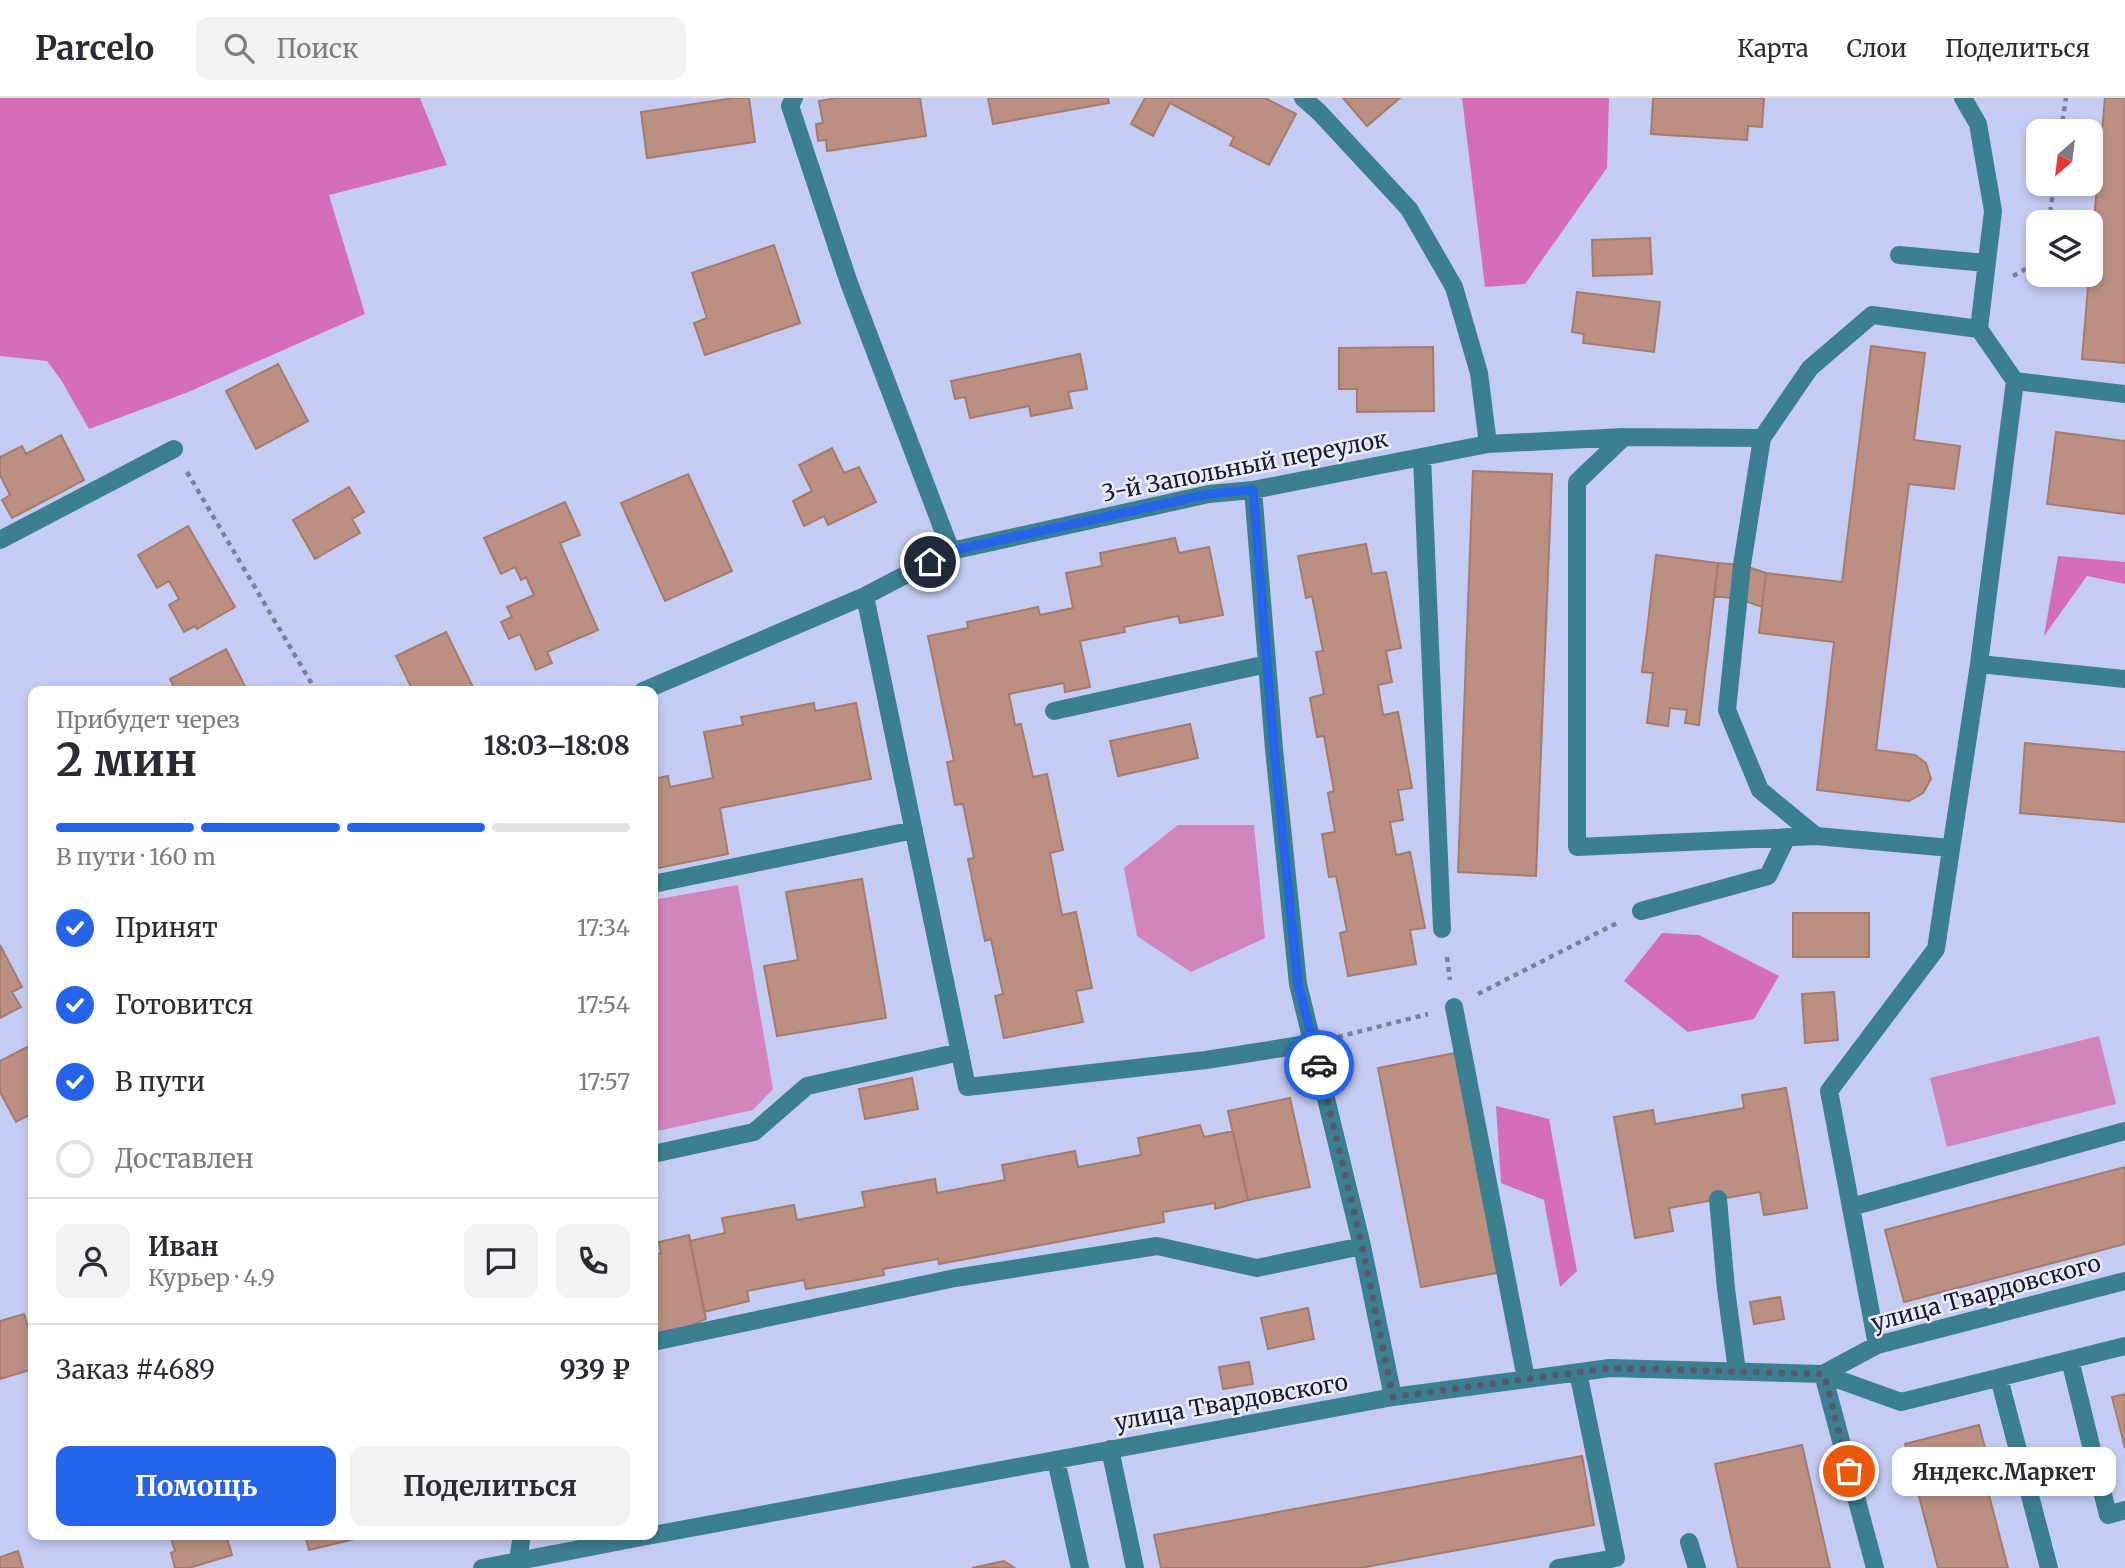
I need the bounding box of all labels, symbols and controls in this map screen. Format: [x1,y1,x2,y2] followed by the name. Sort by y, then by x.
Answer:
[196,17,686,80] search box
[35,28,154,69] text: Parcelo
[220,29,258,67] icon: search
[276,32,358,65] text: Поиск
[1737,33,1809,64] text: Карта
[1847,33,1907,64] text: Слои
[1945,33,2090,64] text: Поделиться
[2026,119,2104,196] north arrow
[2026,119,2103,287] map controls
[2026,210,2103,287] button: layers
[1099,423,1391,507] street label: 3-й Запольный переулок
[900,532,960,592] pin
[911,543,949,581] icon: home
[56,705,240,734] text: Прибудет через
[484,729,630,762] text: 18:03–18:08
[56,731,197,789] text: 2 мин
[56,842,216,871] text: В пути · 160 m
[56,909,94,947] icon: check
[115,911,218,944] text: Принят
[577,913,630,942] text: 17:34
[56,986,94,1024] icon: check
[115,988,253,1021] text: Готовится
[577,990,630,1019] text: 17:54
[1284,1030,1354,1100] courier
[1300,1046,1338,1084] icon: car
[56,1063,94,1101] icon: check
[115,1065,205,1098] text: В пути
[578,1067,630,1096] text: 17:57
[115,1142,254,1175] text: Доставлен
[56,1224,130,1298] button: person
[464,1224,538,1298] button: chat
[556,1224,630,1298] button: phone
[148,1230,218,1263] text: Иван
[1868,1248,2104,1337] street label: улица Твардовского
[148,1263,275,1292] text: Курьер · 4.9
[56,1353,215,1386] text: Заказ #4689
[560,1353,630,1386] text: 939 ₽
[1112,1367,1350,1436] street label: улица Твардовского
[1819,1441,1879,1501] pin
[56,1446,336,1526] button: Помощь
[350,1446,630,1526] button: Поделиться
[1891,1446,2115,1496] callout: Яндекс.Маркет
[1830,1452,1868,1490] icon: bag
[1912,1457,2096,1486] text: Яндекс.Маркет

